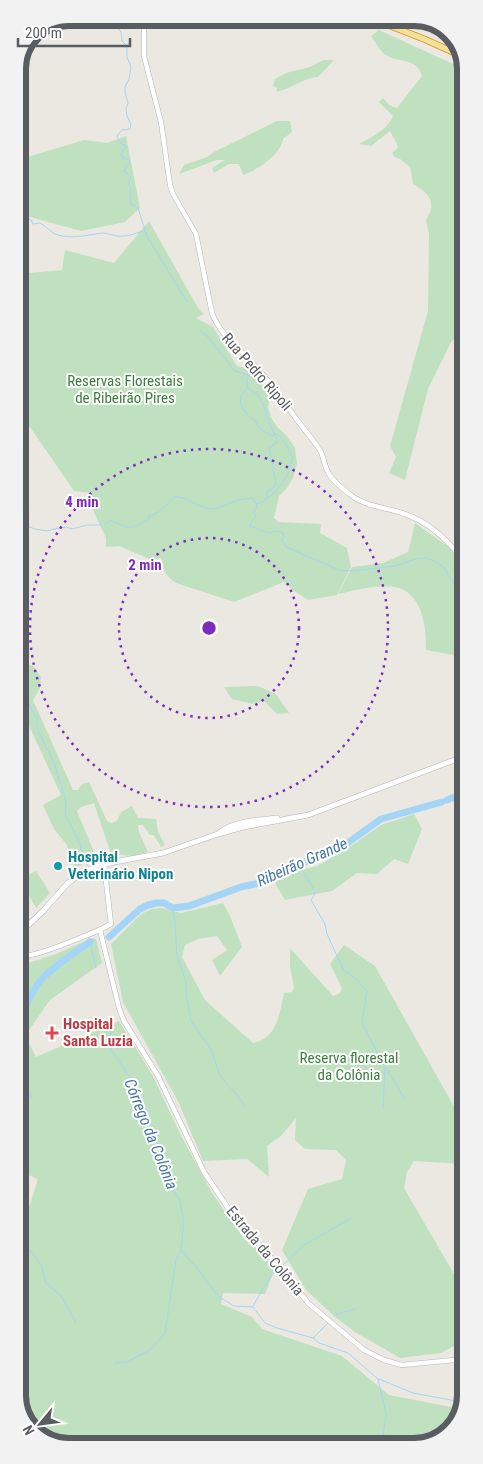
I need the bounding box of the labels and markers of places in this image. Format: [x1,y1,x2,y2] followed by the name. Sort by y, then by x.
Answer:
[200,619,218,637] centre of rings
[68,848,173,883] place label: Hospital Veterinário Nipon
[52,860,64,872] marker: Hospital Veterinário Nipon
[63,1015,133,1050] place label: Hospital Santa Luzia
[45,1026,59,1040] marker: Hospital Santa Luzia

